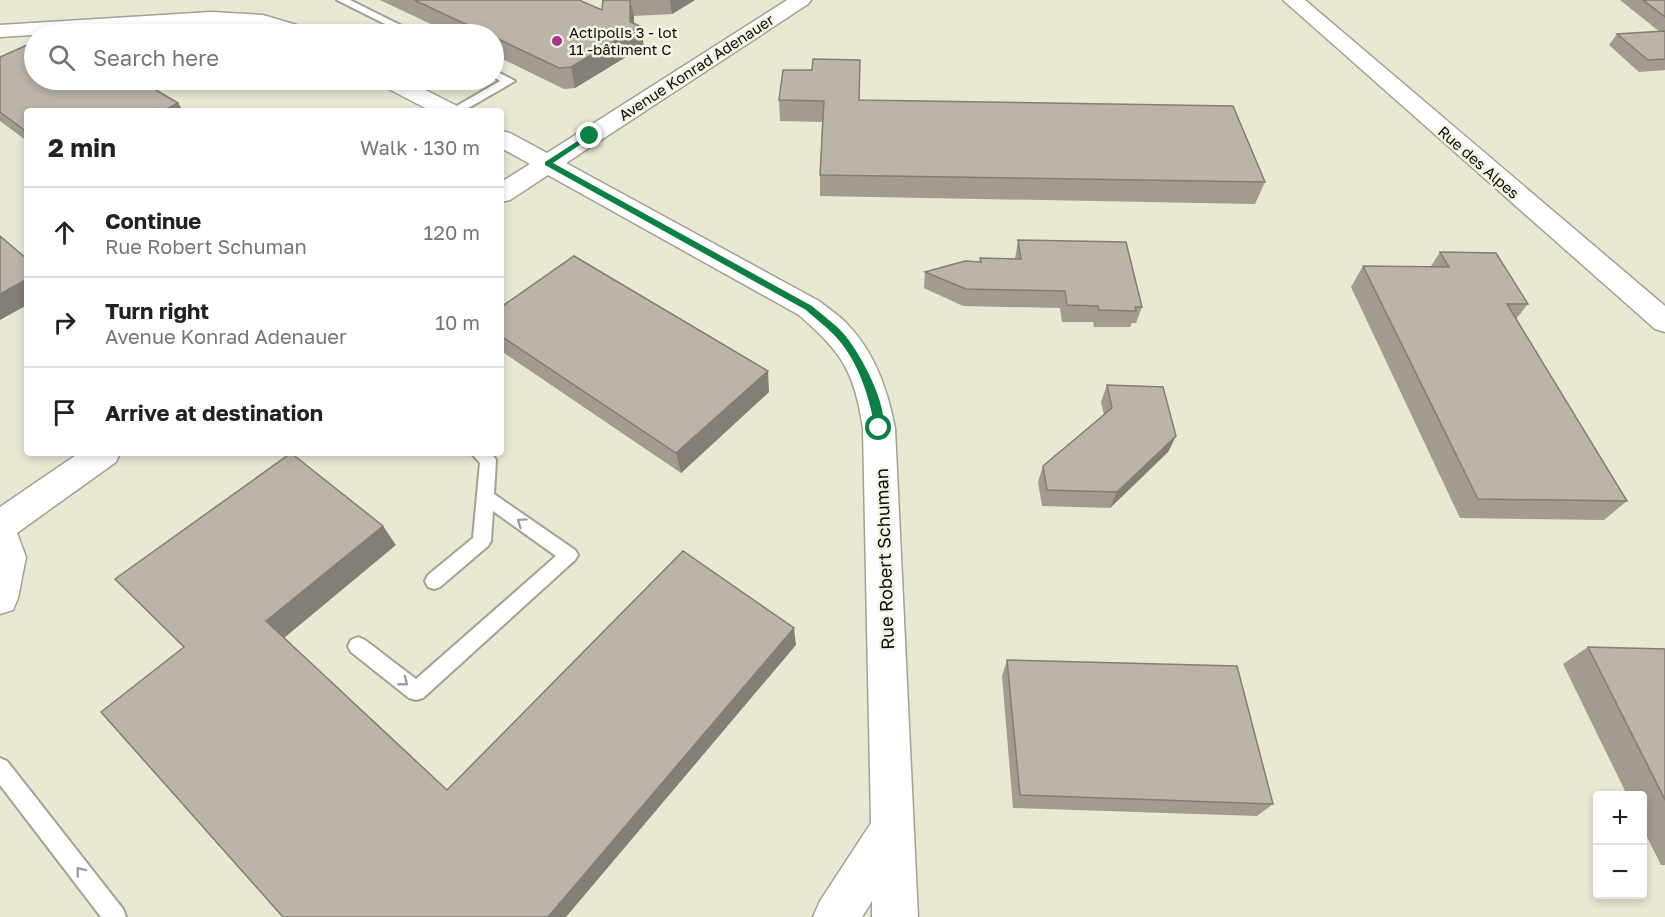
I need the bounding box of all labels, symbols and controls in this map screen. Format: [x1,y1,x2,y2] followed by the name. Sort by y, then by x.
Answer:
[615,10,777,124] street label: Avenue Konrad Adenauer
[569,23,677,58] place label: Actipolis 3 - lot 11 -bâtiment C
[24,24,504,90] search box
[550,34,564,48] marker: Actipolis 3 - lot 11 -bâtiment C
[45,41,78,74] icon: search
[93,44,219,71] text: Search here
[576,122,602,148] route end
[1435,122,1523,202] street label: Rue des Alpes
[48,132,116,163] text: 2 min
[360,135,480,159] text: Walk · 130 m
[105,207,201,234] text: Continue
[48,216,81,249] icon: ahead
[424,220,480,244] text: 120 m
[105,234,307,258] text: Rue Robert Schuman
[105,297,209,324] text: Turn right
[48,306,81,339] icon: right
[435,310,480,334] text: 10 m
[105,324,347,348] text: Avenue Konrad Adenauer
[48,396,81,429] icon: arrive
[105,399,323,426] text: Arrive at destination
[865,414,891,440] route start
[870,468,898,650] street label: Rue Robert Schuman
[517,518,528,529] one-way arrow
[398,675,409,686] one-way arrow
[1593,791,1647,899] map controls
[1593,791,1647,845] button: +
[1593,845,1647,899] button: −
[76,866,87,877] one-way arrow

